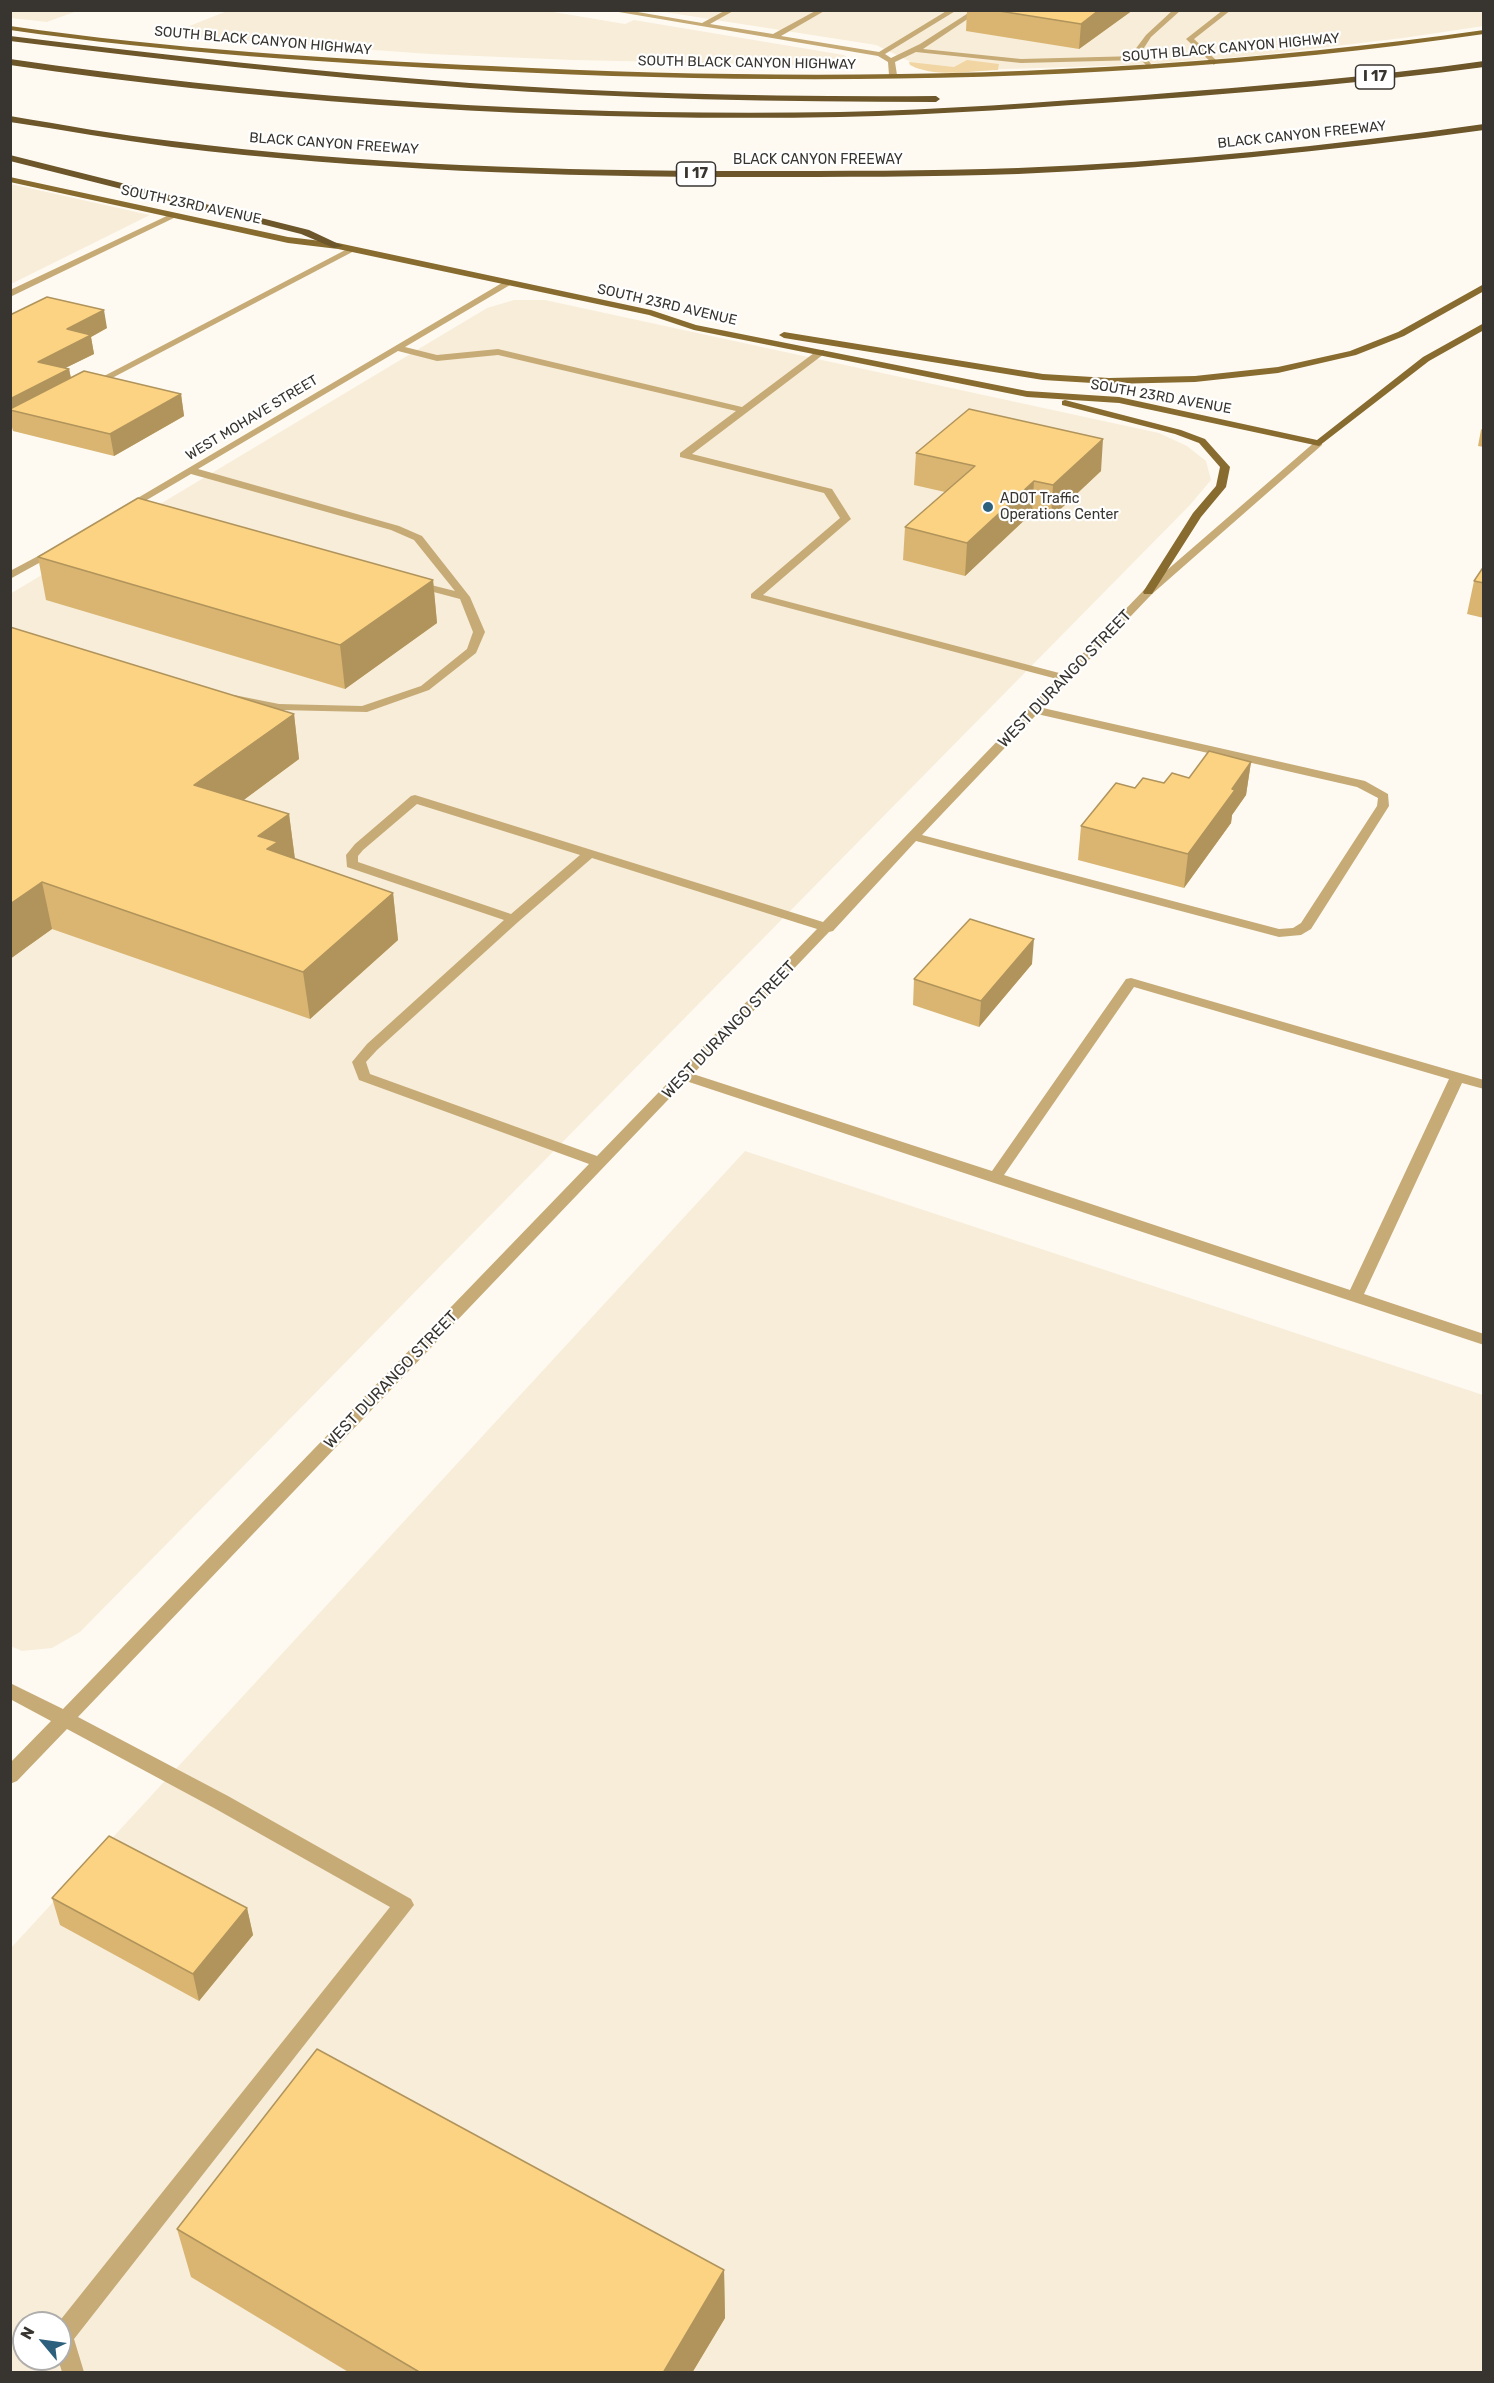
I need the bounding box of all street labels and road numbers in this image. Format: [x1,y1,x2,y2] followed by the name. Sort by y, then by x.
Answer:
[153,23,373,59] street label: SOUTH BLACK CANYON HIGHWAY
[1121,30,1341,66] street label: SOUTH BLACK CANYON HIGHWAY
[638,53,856,73] street label: SOUTH BLACK CANYON HIGHWAY
[1356,65,1394,89] road number: I 17
[1217,118,1387,152] street label: BLACK CANYON FREEWAY
[249,130,419,158] street label: BLACK CANYON FREEWAY
[733,152,903,168] street label: BLACK CANYON FREEWAY
[676,162,716,186] road number: I 17
[119,182,263,228] street label: SOUTH 23RD AVENUE
[596,281,738,329] street label: SOUTH 23RD AVENUE
[183,372,321,464] street label: WEST MOHAVE STREET
[1089,376,1233,418] street label: SOUTH 23RD AVENUE
[994,606,1136,752] street label: WEST DURANGO STREET
[658,957,800,1103] street label: WEST DURANGO STREET
[320,1307,462,1453] street label: WEST DURANGO STREET

